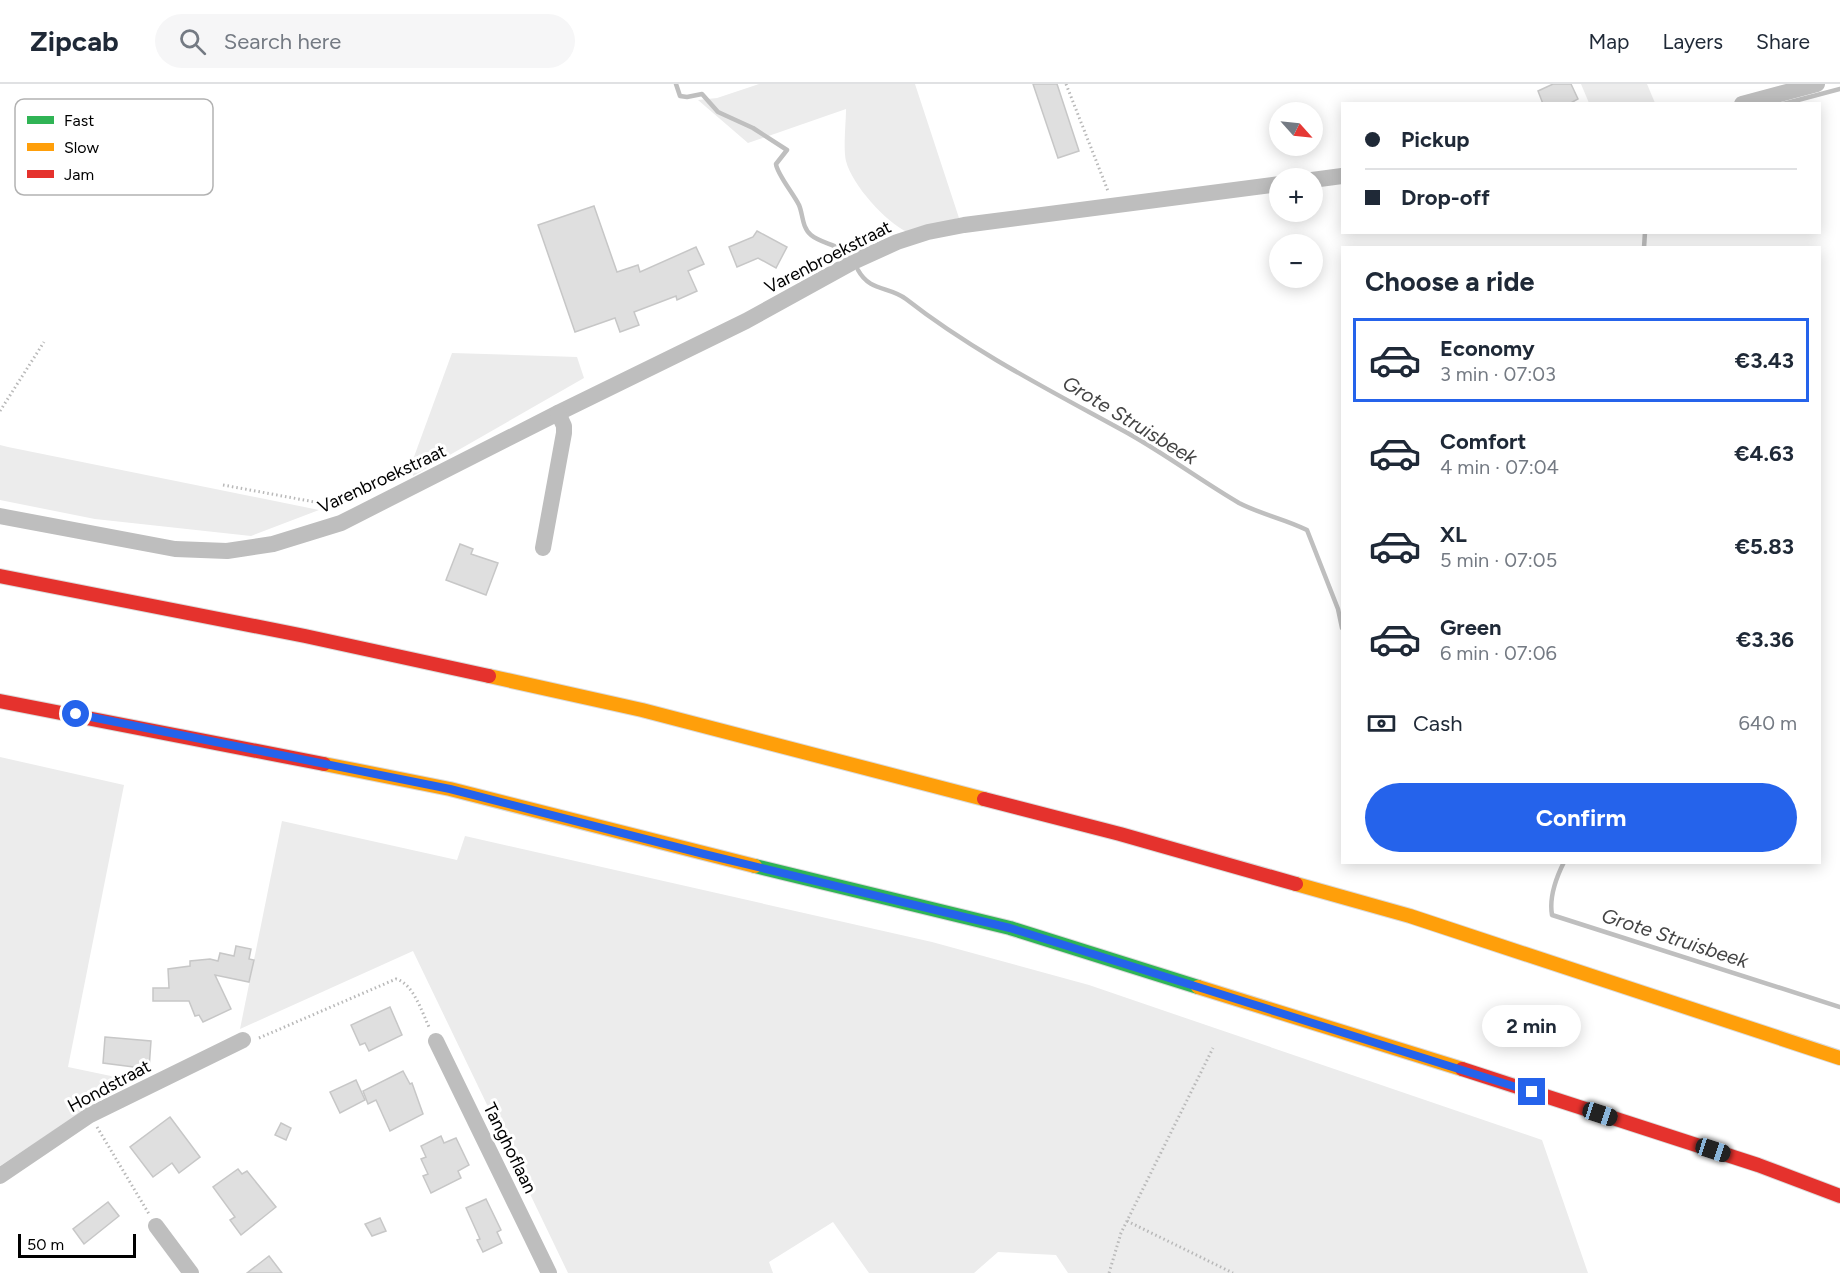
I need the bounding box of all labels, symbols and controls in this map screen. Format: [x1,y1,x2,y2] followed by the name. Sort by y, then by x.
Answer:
[155,14,575,68] search box
[30,24,119,58] text: Zipcab
[176,25,209,58] icon: search
[224,28,341,55] text: Search here
[1589,29,1629,54] text: Map
[1662,29,1723,54] text: Layers
[1756,29,1810,54] text: Share
[15,99,213,195] legend
[1269,102,1323,156] north arrow
[1269,102,1323,288] map controls
[64,111,94,130] text: Fast
[1401,126,1470,153] text: Pickup
[64,138,99,157] text: Slow
[64,165,94,184] text: Jam
[1269,168,1323,222] button: +
[1401,184,1490,211] text: Drop-off
[761,216,895,298] street label: Varenbroekstraat
[1269,234,1323,288] button: −
[1365,265,1534,298] text: Choose a ride
[1368,333,1422,387] icon: car
[1440,335,1535,362] text: Economy
[1735,347,1794,374] text: €3.43
[1440,362,1556,386] text: 3 min · 07:03
[1058,370,1203,470] water label: Grote Struisbeek
[1368,426,1422,480] icon: car
[1440,428,1526,455] text: Comfort
[314,440,450,518] street label: Varenbroekstraat
[1734,440,1794,467] text: €4.63
[1440,455,1559,479] text: 4 min · 07:04
[1368,519,1422,573] icon: car
[1440,521,1467,548] text: XL
[1735,533,1794,560] text: €5.83
[1440,548,1557,572] text: 5 min · 07:05
[1368,612,1422,666] icon: car
[1440,614,1502,641] text: Green
[1736,626,1794,653] text: €3.36
[1440,641,1557,665] text: 6 min · 07:06
[62,700,89,727] route start
[1365,707,1398,740] icon: cash
[1413,710,1463,737] text: Cash
[1738,711,1797,735] text: 640 m
[1365,783,1797,852] button: Confirm
[1599,903,1752,973] water label: Grote Struisbeek
[1482,1005,1582,1047] callout: 2 min
[1506,1014,1557,1038] text: 2 min
[64,1055,155,1117] street label: Hondstraat
[1518,1078,1545,1105] route end
[479,1099,541,1197] street label: Tanghoflaan
[1580,1100,1620,1128] car
[1693,1136,1733,1164] car
[18,1231,136,1258] scale bar
[27,1235,64,1254] text: 50 m

